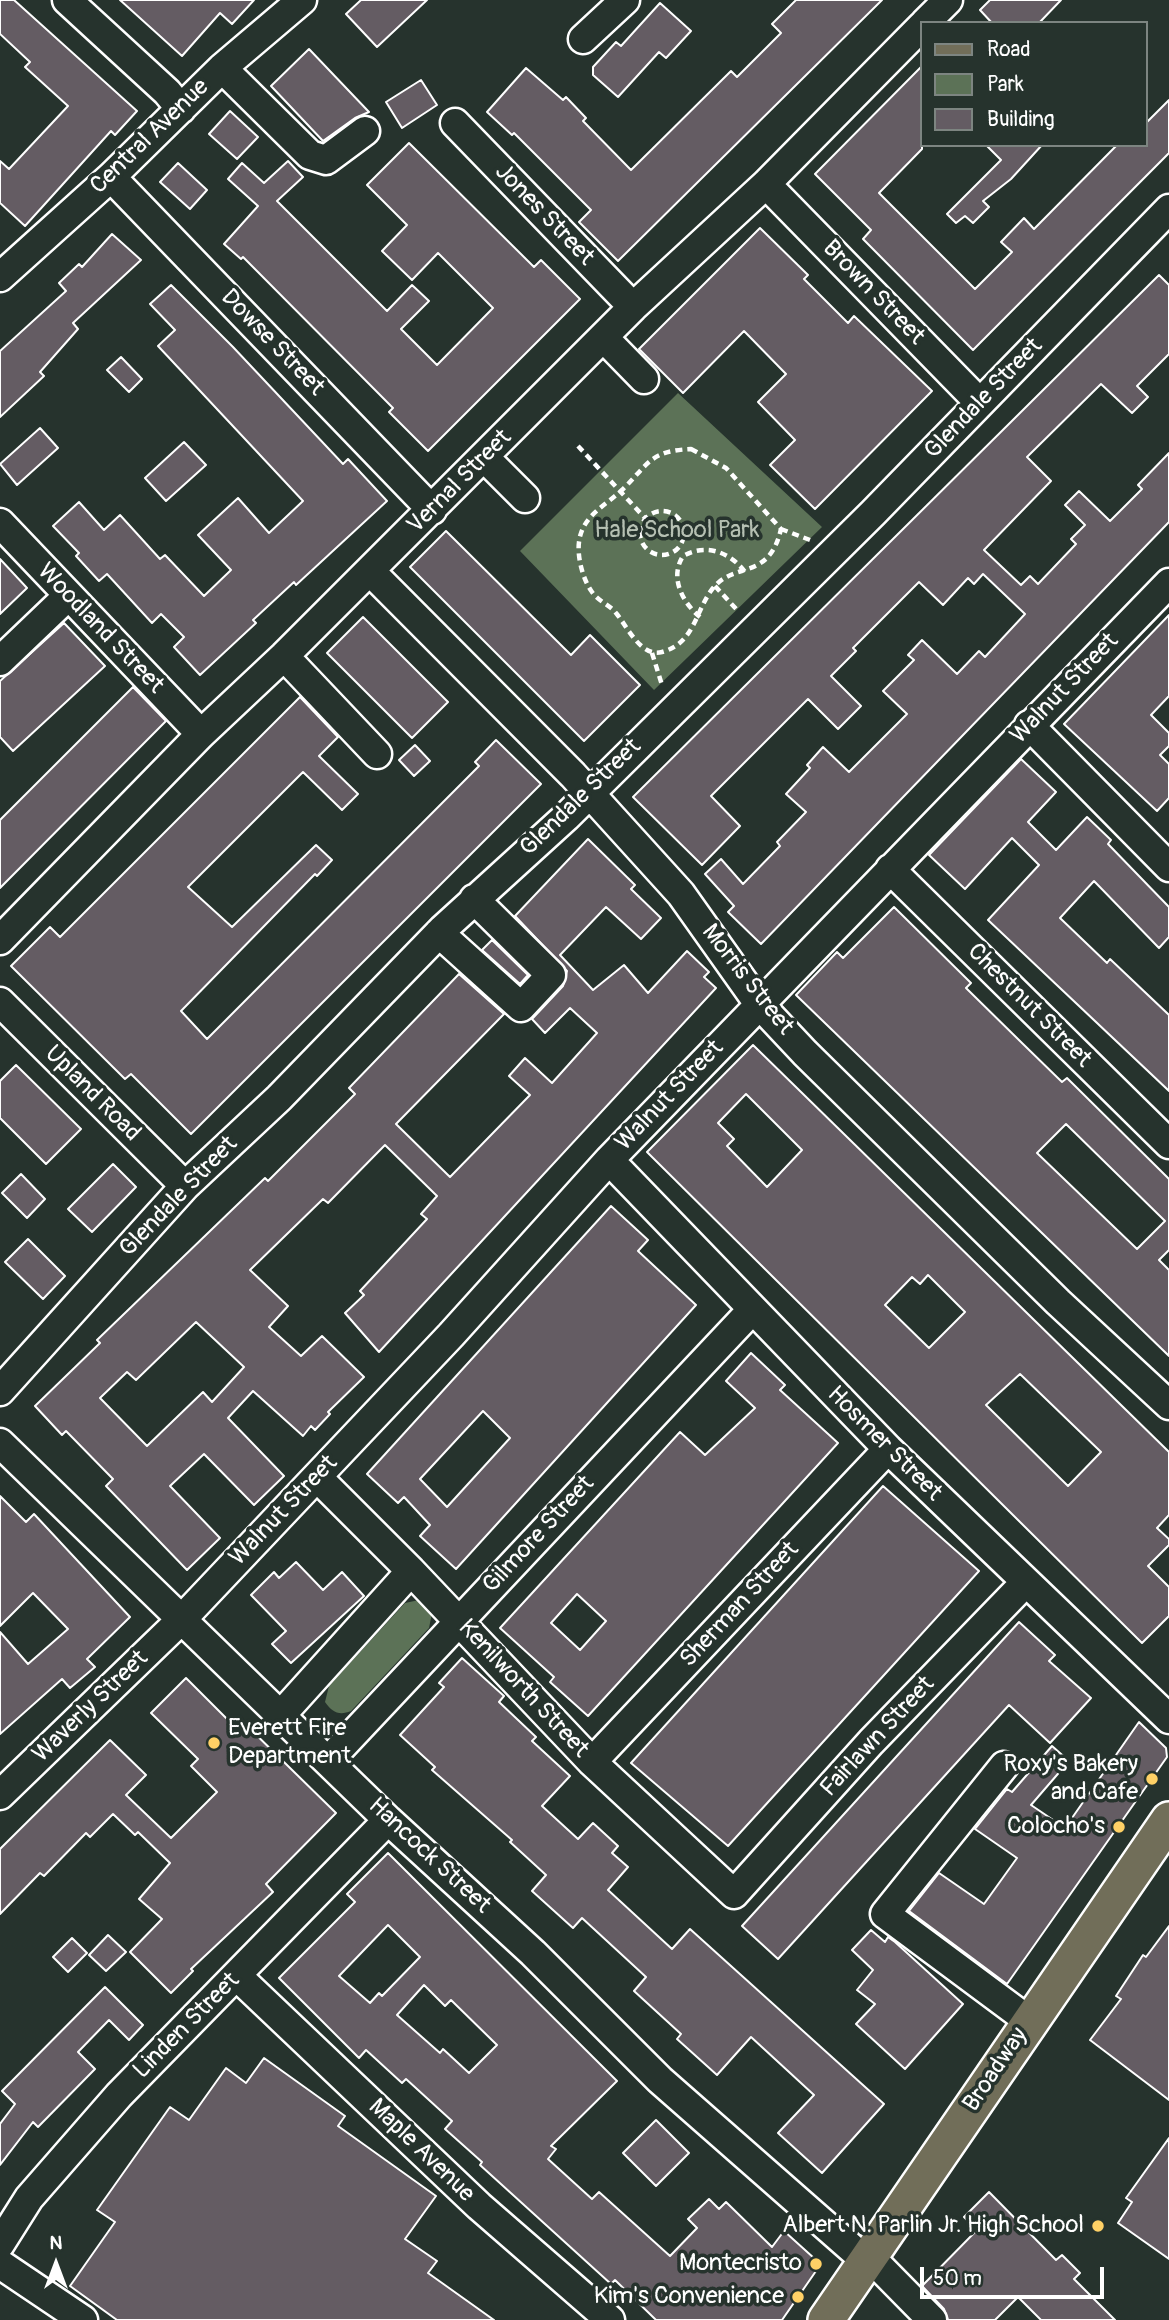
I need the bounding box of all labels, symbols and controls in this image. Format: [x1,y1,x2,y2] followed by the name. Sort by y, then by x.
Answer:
[920,21,1148,147] legend
[987,36,1031,63] text: Road
[987,71,1024,98] text: Park
[85,73,215,201] street label: Central Avenue
[987,106,1054,133] text: Building
[488,158,600,272] street label: Jones Street
[816,235,930,351] street label: Brown Street
[214,284,330,402] street label: Dowse Street
[919,333,1049,465] street label: Glendale Street
[402,424,518,540] street label: Vernal Street
[594,517,760,545] park label: Hale School Park
[31,558,169,700] street label: Woodland Street
[1005,628,1125,750] street label: Walnut Street
[515,733,647,863] street label: Glendale Street
[695,919,799,1041] street label: Morris Street
[961,938,1097,1074] street label: Chestnut Street
[610,1035,730,1157] street label: Walnut Street
[38,1040,146,1148] street label: Upland Road
[114,1131,244,1263] street label: Glendale Street
[820,1380,948,1508] street label: Hosmer Street
[224,1450,344,1572] street label: Walnut Street
[477,1470,601,1600] street label: Gilmore Street
[674,1536,806,1674] street label: Sherman Street
[452,1614,594,1764] street label: Kenilworth Street
[27,1645,155,1769] street label: Waverly Street
[815,1671,941,1803] street label: Fairlawn Street
[228,1715,351,1771] place label: Everett Fire Department
[206,1735,222,1751] marker: Everett Fire Department
[1004,1751,1138,1807] place label: Roxy's Bakery and Cafe
[1144,1771,1160,1787] marker: Roxy's Bakery and Cafe
[362,1792,496,1920] street label: Hancock Street
[1007,1813,1105,1841] place label: Colocho's
[1111,1819,1127,1835] marker: Colocho's
[128,1967,246,2085] street label: Linden Street
[957,2023,1035,2117] street label: Broadway
[362,2093,480,2209] street label: Maple Avenue
[782,2212,1084,2240] place label: Albert N. Parlin Jr. High School
[1090,2218,1106,2234] marker: Albert N. Parlin Jr. High School
[21,2229,91,2299] north arrow
[50,2231,62,2255] text: N
[679,2250,802,2278] place label: Montecristo
[924,2254,1108,2298] scale bar
[808,2256,824,2272] marker: Montecristo
[933,2265,982,2292] text: 50 m
[594,2283,784,2311] place label: Kim's Convenience
[790,2289,806,2305] marker: Kim's Convenience

